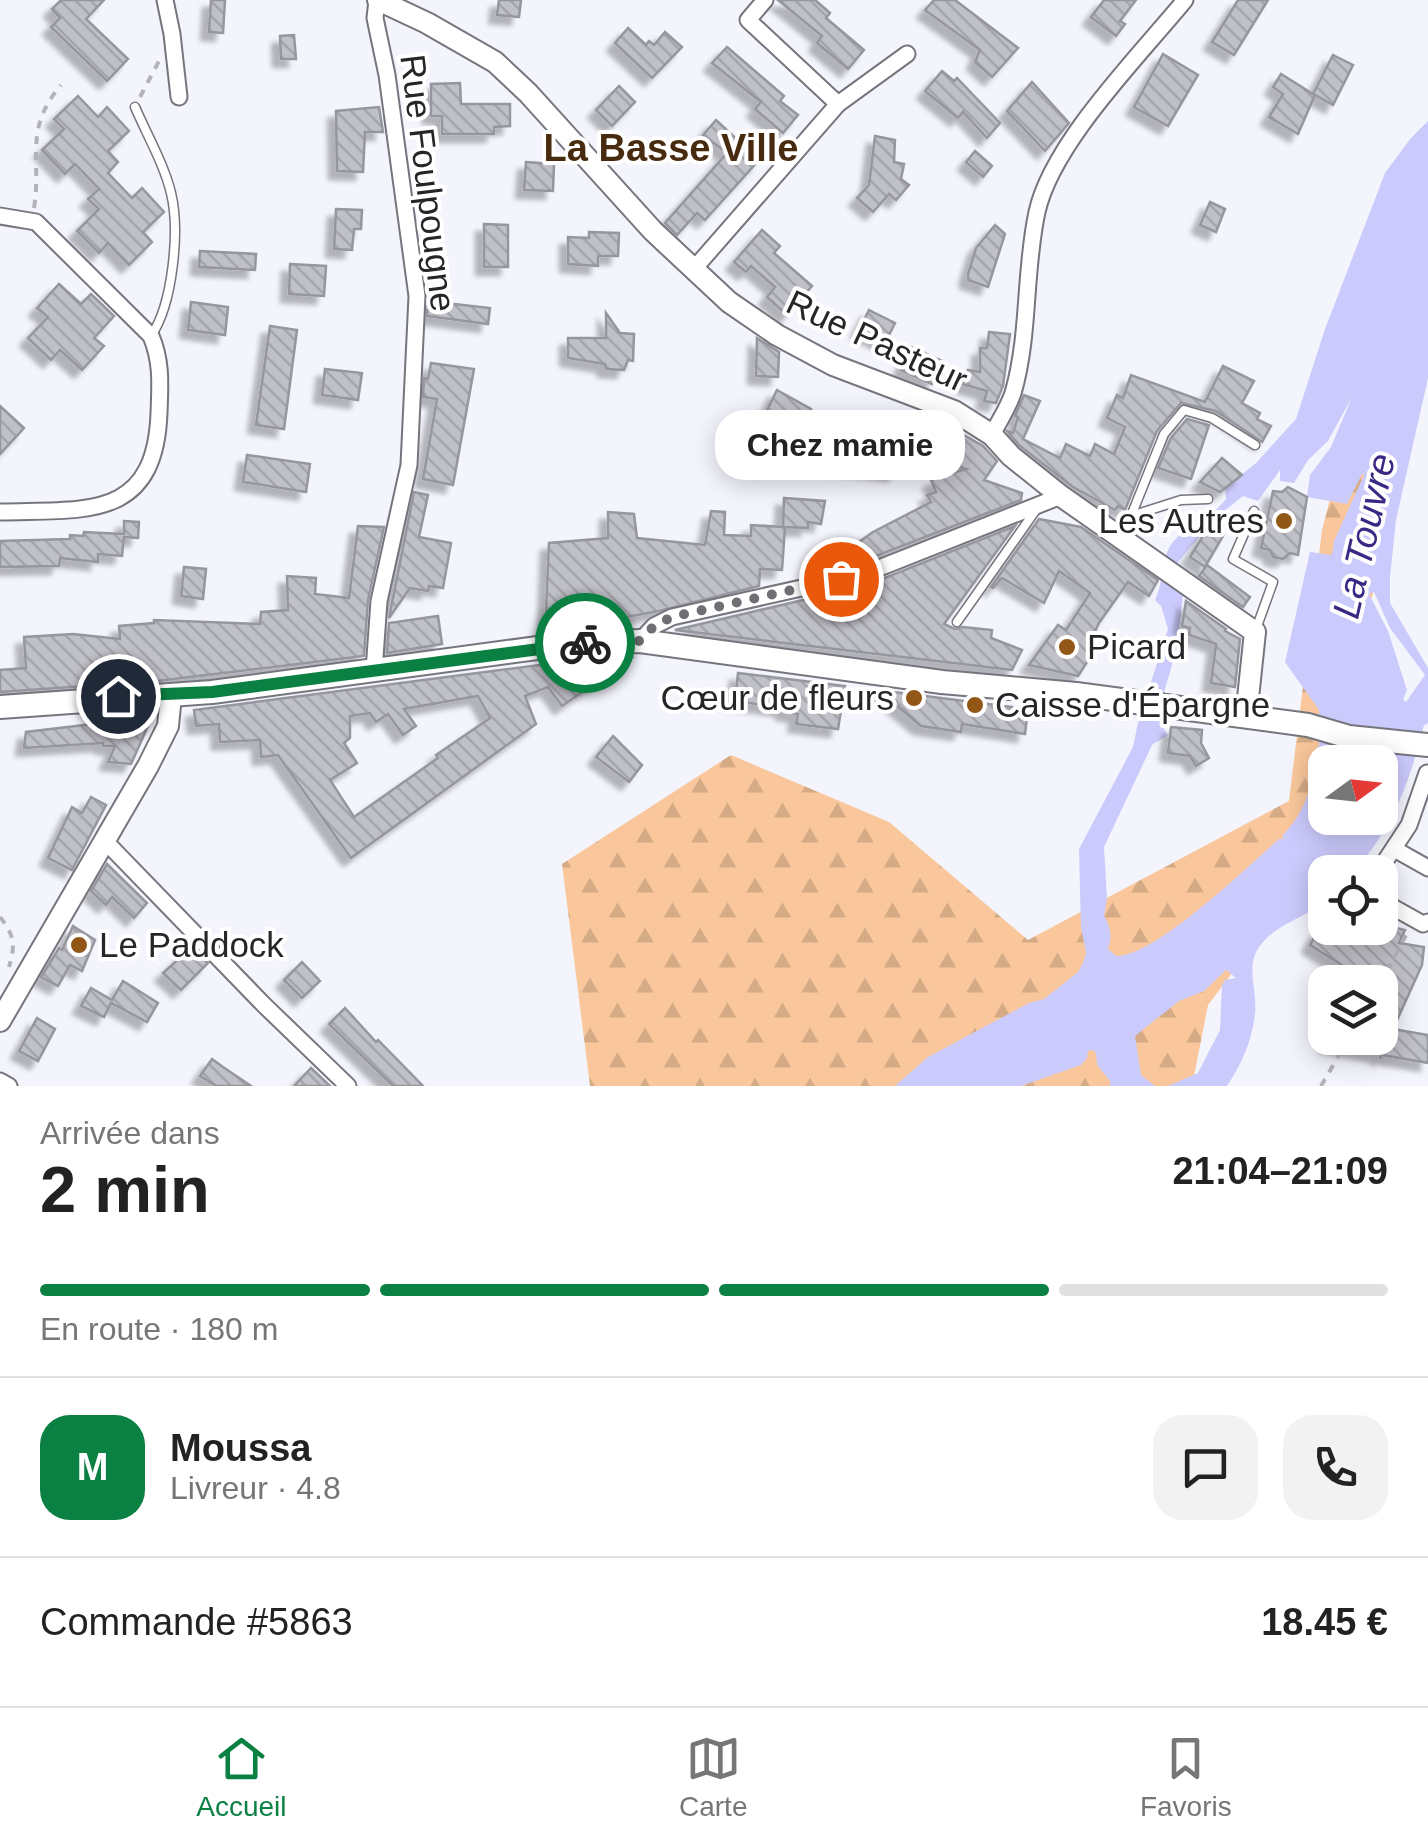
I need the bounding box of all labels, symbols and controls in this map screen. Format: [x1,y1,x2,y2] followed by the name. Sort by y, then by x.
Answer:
[393,52,464,314] street label: Rue Foulpougne
[544,127,798,169] district label: La Basse Ville
[781,282,974,399] street label: Rue Pasteur
[716,409,966,479] callout: Chez mamie
[747,427,933,463] text: Chez mamie
[1325,450,1403,622] water label: La Touvre
[1099,501,1264,540] place label: Les Autres
[1273,510,1295,532] marker: Les Autres
[799,537,884,622] pin
[814,552,869,607] icon: bag
[535,593,635,693] courier
[558,616,613,671] icon: bike
[1087,627,1186,666] place label: Picard
[1056,636,1078,658] marker: Picard
[76,654,161,739] pin
[91,669,146,724] icon: home
[661,678,894,717] place label: Cœur de fleurs
[995,685,1270,724] place label: Caisse d'Épargne
[903,687,925,709] marker: Cœur de fleurs
[964,694,986,716] marker: Caisse d'Épargne
[1308,745,1398,835] north arrow
[1308,745,1398,1055] map controls
[1308,855,1398,945] button: locate
[99,925,284,964] place label: Le Paddock
[68,934,90,956] marker: Le Paddock
[1308,965,1398,1055] button: layers
[40,1115,220,1151] text: Arrivée dans
[1172,1150,1388,1192] text: 21:04–21:09
[40,1153,210,1226] text: 2 min
[40,1311,278,1347] text: En route · 180 m
[1153,1415,1258,1520] button: chat
[1283,1415,1388,1520] button: phone
[170,1427,311,1469] text: Moussa
[77,1446,108,1488] text: M
[170,1470,341,1506] text: Livreur · 4.8
[40,1601,353,1643] text: Commande #5863
[1261,1601,1388,1643] text: 18.45 €
[196,1731,287,1823] tab: Accueil
[679,1731,747,1823] tab: Carte
[1140,1731,1232,1823] tab: Favoris

